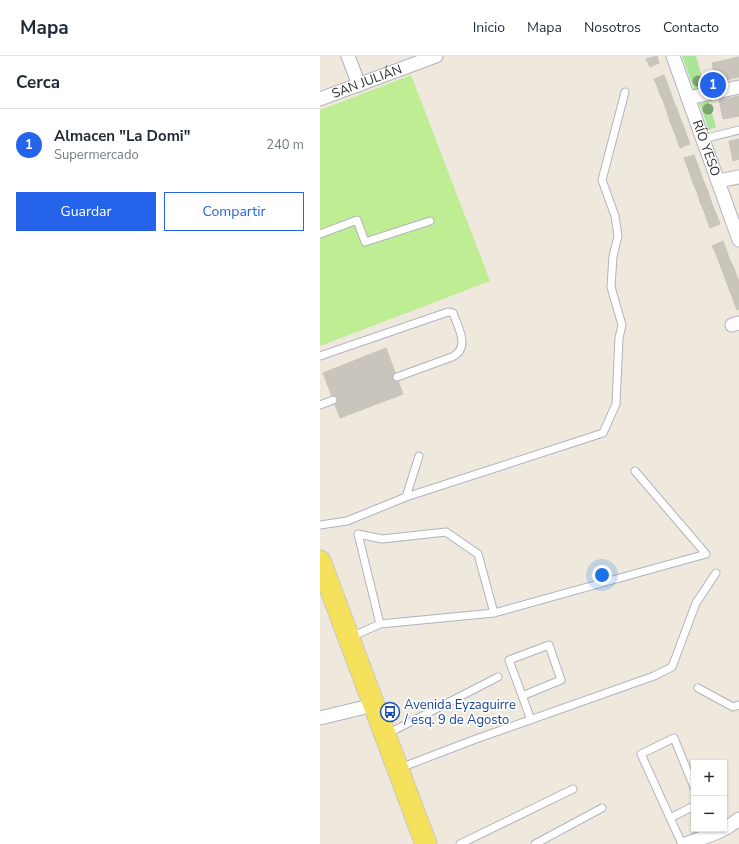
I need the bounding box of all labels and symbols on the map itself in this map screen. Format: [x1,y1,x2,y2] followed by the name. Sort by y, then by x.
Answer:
[329,60,405,103] street label: SAN JULIÁN
[700,70,726,100] pin: 1
[688,118,724,179] street label: RÍO YESO
[592,565,612,585] your location
[403,696,516,729] place label: Avenida Eyzaguirre / esq. 9 de Agosto
[379,701,401,723] bus stop icon: Avenida Eyzaguirre / esq. 9 de Agosto

